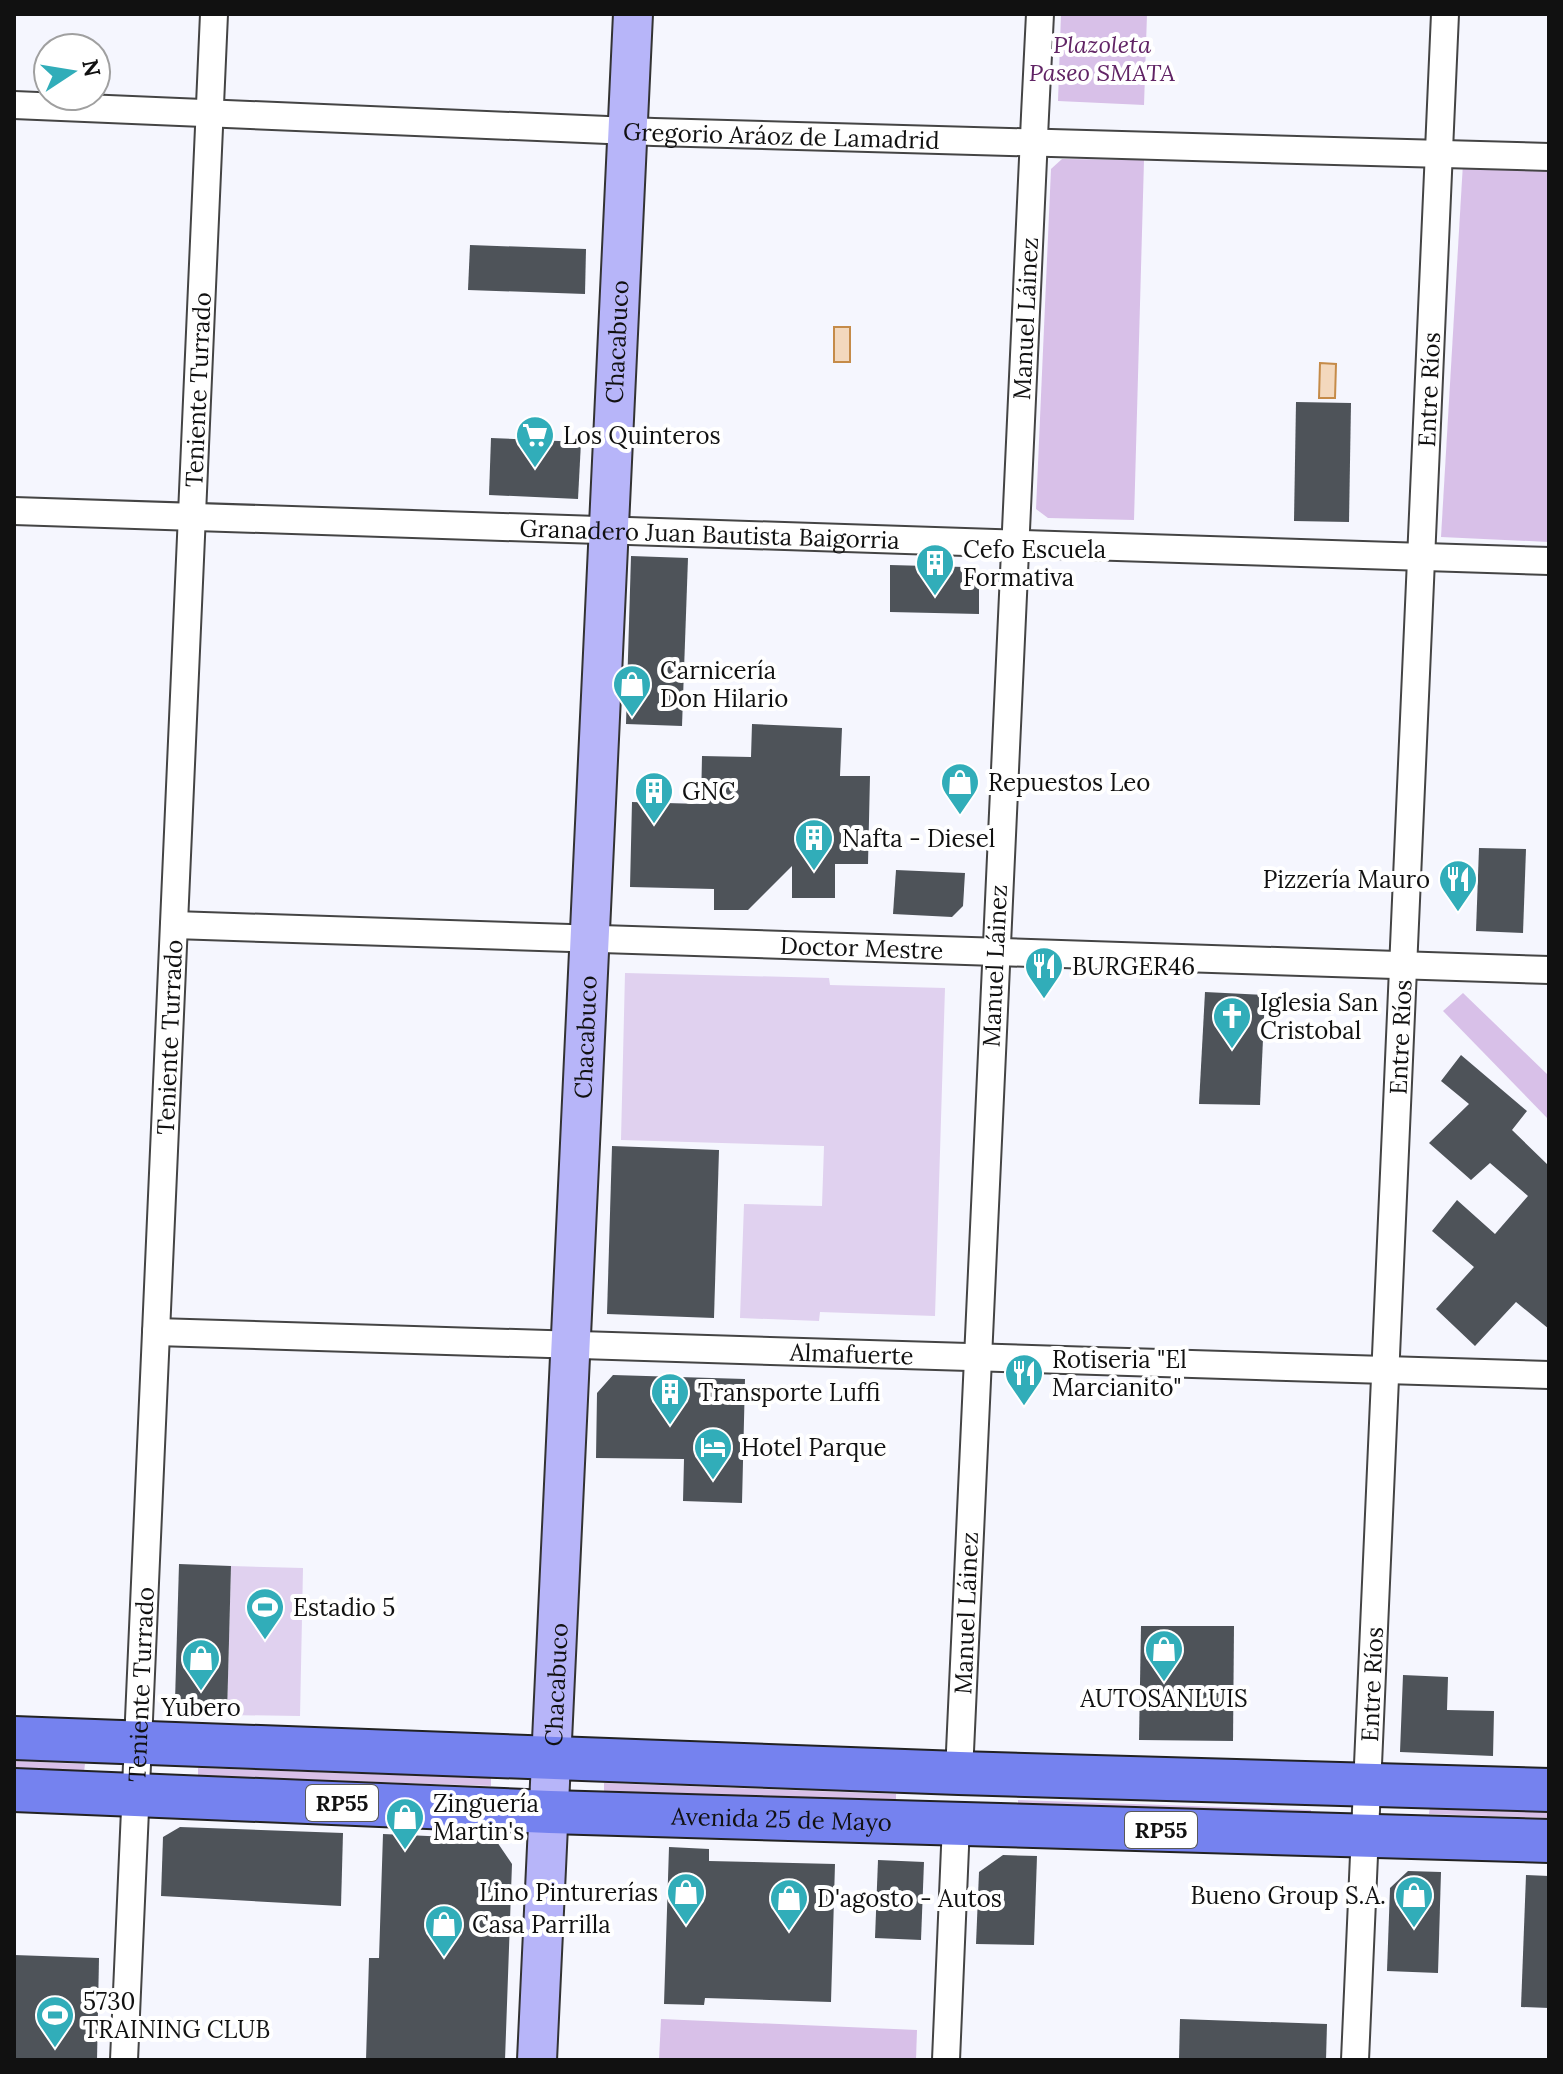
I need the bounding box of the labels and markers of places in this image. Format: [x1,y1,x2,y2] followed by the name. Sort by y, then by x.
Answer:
[514,414,556,469] supermarket icon: Los Quinteros
[563,420,721,451] place label: Los Quinteros
[963,534,1106,593] place label: Cefo Escuela Formativa
[914,542,956,597] building icon: Cefo Escuela Formativa
[660,655,788,714] place label: Carnicería Don Hilario
[611,663,653,718] shop icon: Carnicería Don Hilario
[939,761,981,816] shop icon: Repuestos Leo
[988,767,1150,798] place label: Repuestos Leo
[633,770,675,825] building icon: GNC
[682,776,735,807] place label: GNC
[793,817,835,872] building icon: Nafta - Diesel
[842,823,995,854] place label: Nafta - Diesel
[1437,858,1479,913] restaurant icon: Pizzería Mauro
[1263,864,1430,895] place label: Pizzería Mauro
[1023,945,1065,1000] restaurant icon: BURGER46
[1072,951,1195,982] place label: BURGER46
[1260,987,1378,1046] place label: Iglesia San Cristobal
[1211,995,1253,1050] church icon: Iglesia San Cristobal
[1052,1344,1187,1403] place label: Rotiseria "El Marcianito"
[1003,1352,1045,1407] restaurant icon: Rotiseria "El Marcianito"
[649,1371,691,1426] building icon: Transporte Luffi
[698,1377,880,1408] place label: Transporte Luffi
[692,1426,734,1481] hotel icon: Hotel Parque
[741,1432,887,1463] place label: Hotel Parque
[244,1586,286,1641] sports icon: Estadio 5
[293,1592,395,1623] place label: Estadio 5
[1143,1628,1185,1683] shop icon: AUTOSANLUIS
[180,1637,222,1692] shop icon: Yubero
[1079,1683,1248,1714] place label: AUTOSANLUIS
[160,1692,241,1723] place label: Yubero
[433,1788,539,1847] place label: Zinguería Martin's
[384,1796,426,1851] shop icon: Zinguería Martin's
[665,1871,707,1926] shop icon: Lino Pinturerías
[1393,1874,1435,1929] shop icon: Bueno Group S.A.
[479,1877,658,1908] place label: Lino Pinturerías
[768,1877,810,1932] shop icon: D'agosto - Autos
[1190,1880,1386,1911] place label: Bueno Group S.A.
[817,1883,1002,1914] place label: D'agosto - Autos
[423,1903,465,1958] shop icon: Casa Parrilla
[472,1909,611,1940] place label: Casa Parrilla
[83,1986,270,2045] place label: 5730 TRAINING CLUB
[34,1994,76,2049] sports icon: 5730 TRAINING CLUB

